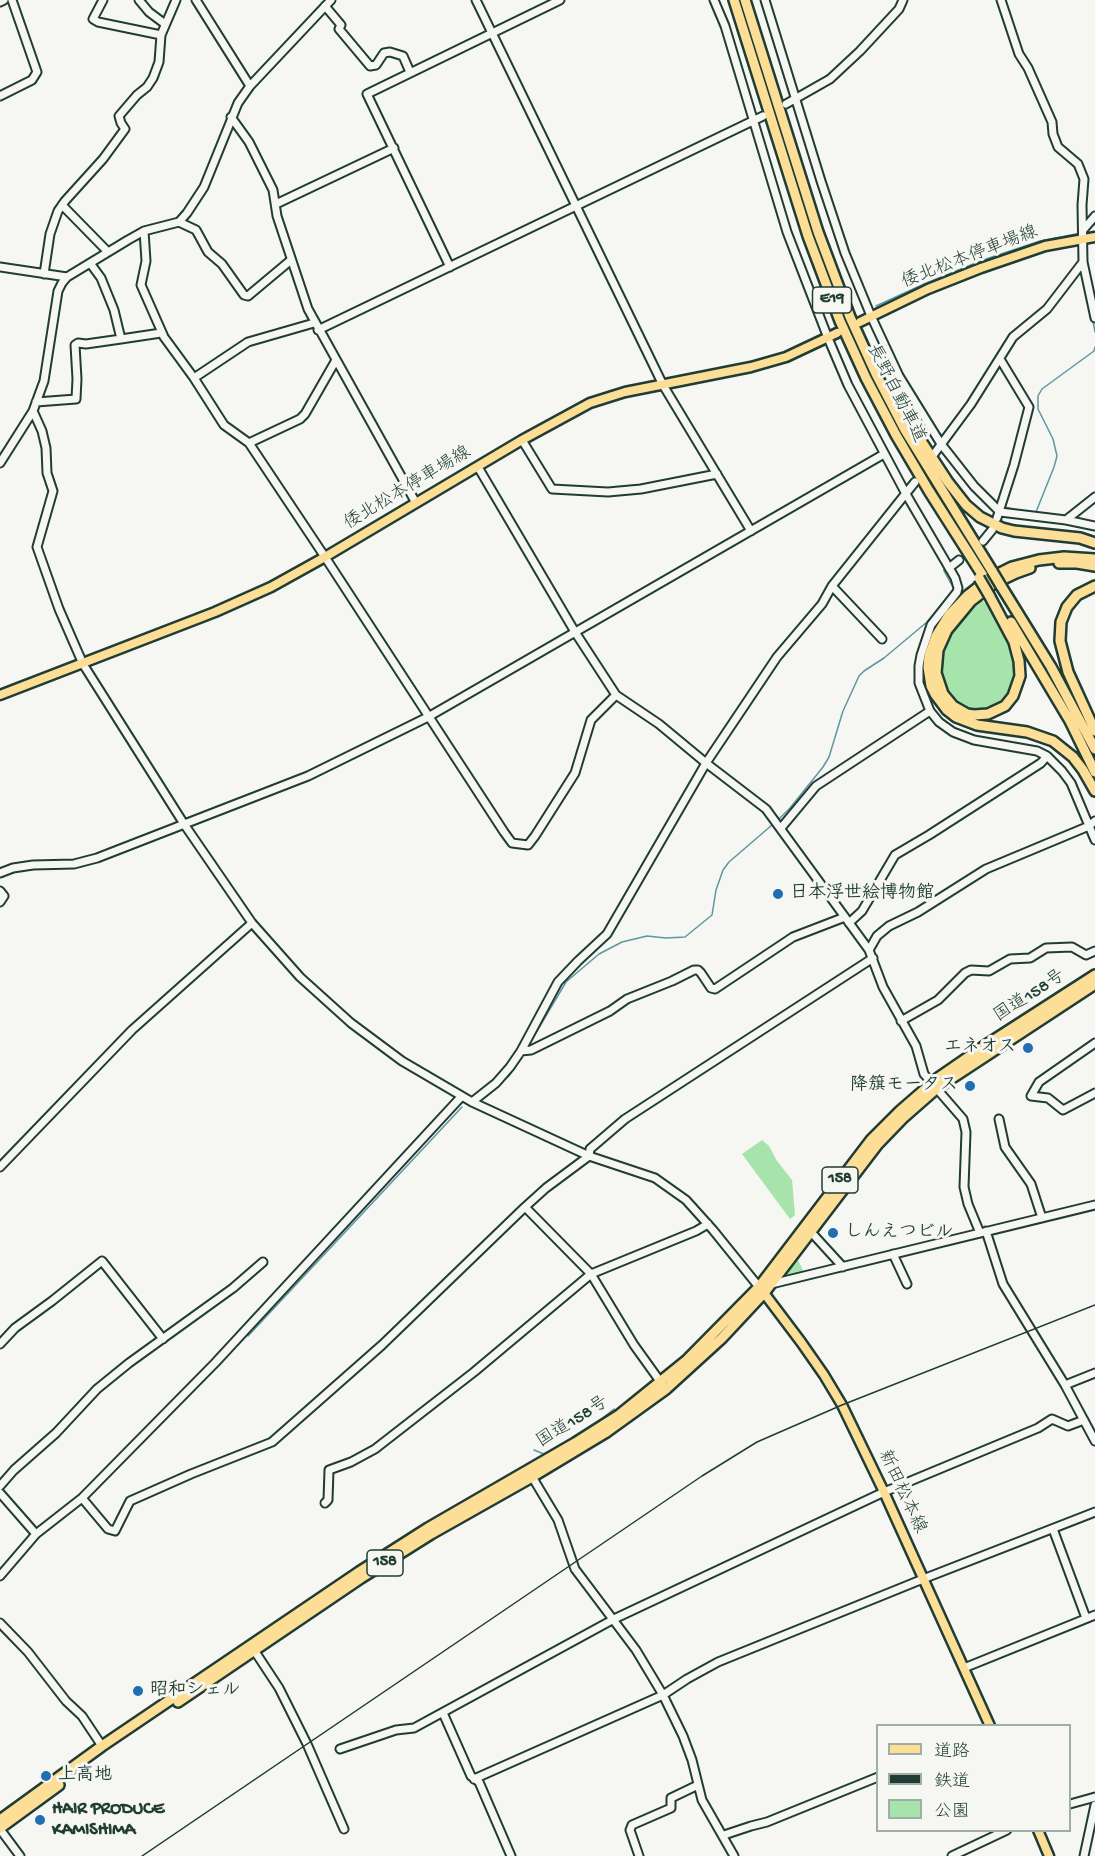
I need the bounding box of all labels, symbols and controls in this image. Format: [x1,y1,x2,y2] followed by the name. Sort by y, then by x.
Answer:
[899,222,1041,294] street label: 倭北松本停車場線
[812,287,852,313] road number: E19
[861,341,929,447] street label: 長野自動車道
[341,443,475,535] street label: 倭北松本停車場線
[790,883,934,905] place label: 日本浮世絵博物館
[771,887,785,901] marker: 日本浮世絵博物館
[990,966,1070,1028] street label: 国道158号
[944,1037,1016,1059] place label: エネオス
[1021,1041,1035,1055] marker: エネオス
[850,1075,958,1097] place label: 降簱モータス
[963,1079,977,1093] marker: 降簱モータス
[822,1167,858,1193] road number: 158
[845,1222,953,1244] place label: しんえつビル
[826,1226,840,1240] marker: しんえつビル
[533,1392,613,1454] street label: 国道158号
[872,1447,930,1537] street label: 新田松本線
[367,1550,403,1576] road number: 158
[150,1680,240,1702] place label: 昭和シェル
[131,1684,145,1698] marker: 昭和シェル
[876,1724,1071,1832] legend
[934,1742,970,1763] text: 道路
[58,1765,112,1787] place label: 上高地
[39,1769,53,1783] marker: 上高地
[934,1772,970,1793] text: 鉄道
[52,1799,164,1842] place label: HAIR PRODUCE KAMISHIMA
[934,1802,970,1823] text: 公園
[33,1813,47,1827] marker: HAIR PRODUCE KAMISHIMA

